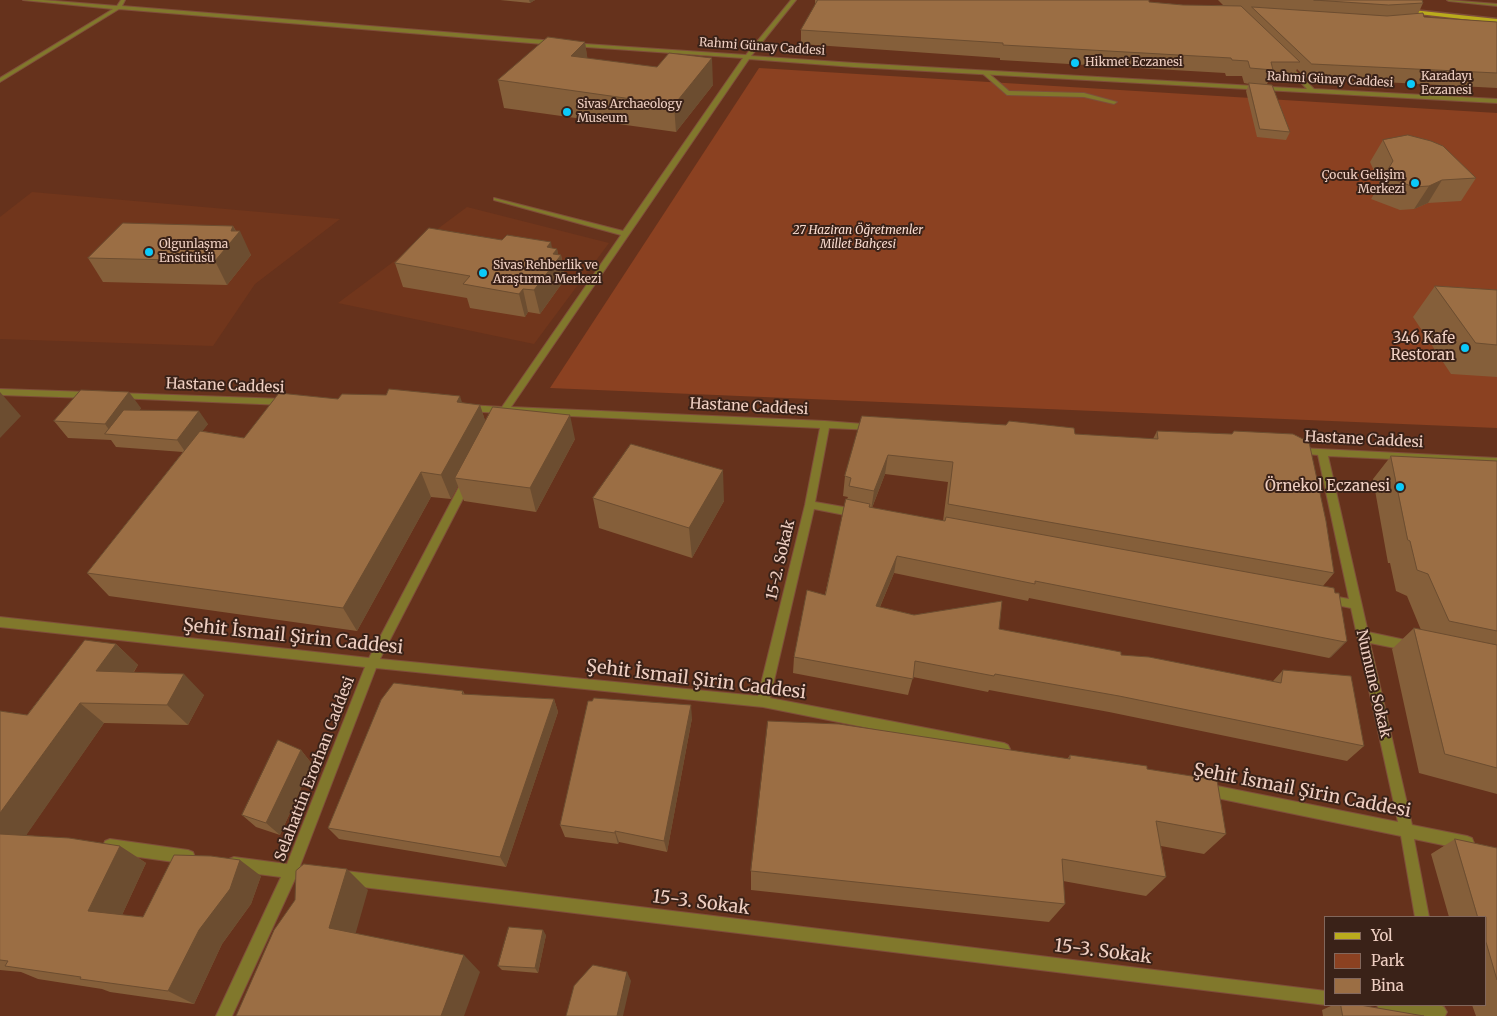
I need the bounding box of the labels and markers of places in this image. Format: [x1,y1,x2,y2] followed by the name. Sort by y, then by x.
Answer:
[1085,56,1183,70] place label: Hikmet Eczanesi
[1069,57,1081,69] marker: Hikmet Eczanesi
[1421,70,1472,98] place label: Karadayı Eczanesi
[1405,78,1417,90] marker: Karadayı Eczanesi
[577,98,682,126] place label: Sivas Archaeology Museum
[561,106,573,118] marker: Sivas Archaeology Museum
[1322,169,1405,197] place label: Çocuk Gelişim Merkezi
[1409,177,1421,189] marker: Çocuk Gelişim Merkezi
[159,238,228,266] place label: Olgunlaşma Enstitüsü
[143,246,155,258] marker: Olgunlaşma Enstitüsü
[493,259,602,287] place label: Sivas Rehberlik ve Araştırma Merkezi
[477,267,489,279] marker: Sivas Rehberlik ve Araştırma Merkezi
[1391,330,1455,365] place label: 346 Kafe Restoran
[1459,342,1471,354] marker: 346 Kafe Restoran
[1265,478,1390,496] place label: Örnekol Eczanesi
[1394,481,1406,493] marker: Örnekol Eczanesi

